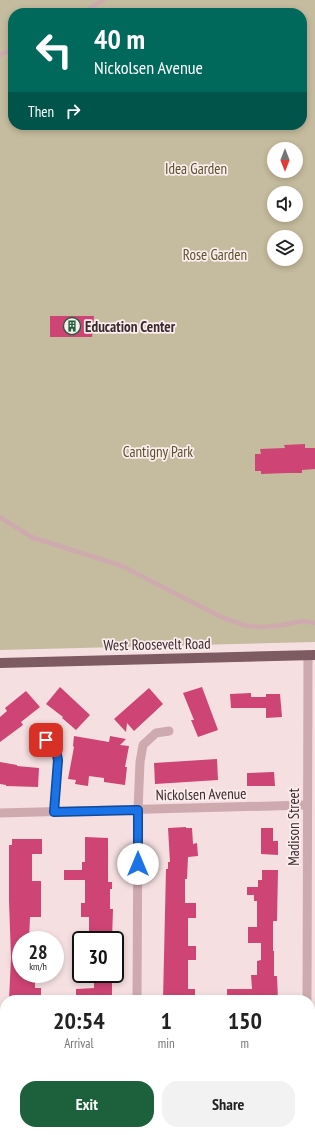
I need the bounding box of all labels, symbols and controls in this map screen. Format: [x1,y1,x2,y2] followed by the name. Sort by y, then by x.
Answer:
[94,20,145,57] text: 40 m
[28,24,80,76] icon: left
[94,56,203,79] text: Nickolsen Avenue
[62,100,84,122] icon: right
[28,102,54,121] text: Then
[267,142,303,178] north arrow
[267,142,303,266] map controls
[165,159,227,178] park label: Idea Garden
[267,186,303,222] button: sound
[267,230,303,266] button: layers
[183,245,247,264] park label: Rose Garden
[62,316,82,336] building icon: Education Center
[85,317,176,336] place label: Education Center
[123,442,193,461] park label: Cantigny Park
[103,634,211,654] street label: West Roosevelt Road
[29,723,63,757] pin
[35,729,57,751] icon: arrive
[155,784,247,804] street label: Nickolsen Avenue
[284,788,303,866] street label: Madison Street
[117,843,159,885] position arrow
[72,931,124,983] speed limit sign: 30
[28,939,48,965] text: 28
[29,960,47,973] text: km/h
[53,1005,105,1036] text: 20:54
[160,1005,172,1036] text: 1
[228,1005,262,1036] text: 150
[64,1035,94,1052] text: Arrival
[158,1035,175,1052] text: min
[241,1035,249,1052] text: m
[20,1081,154,1127] button: Exit
[162,1081,295,1127] button: Share

